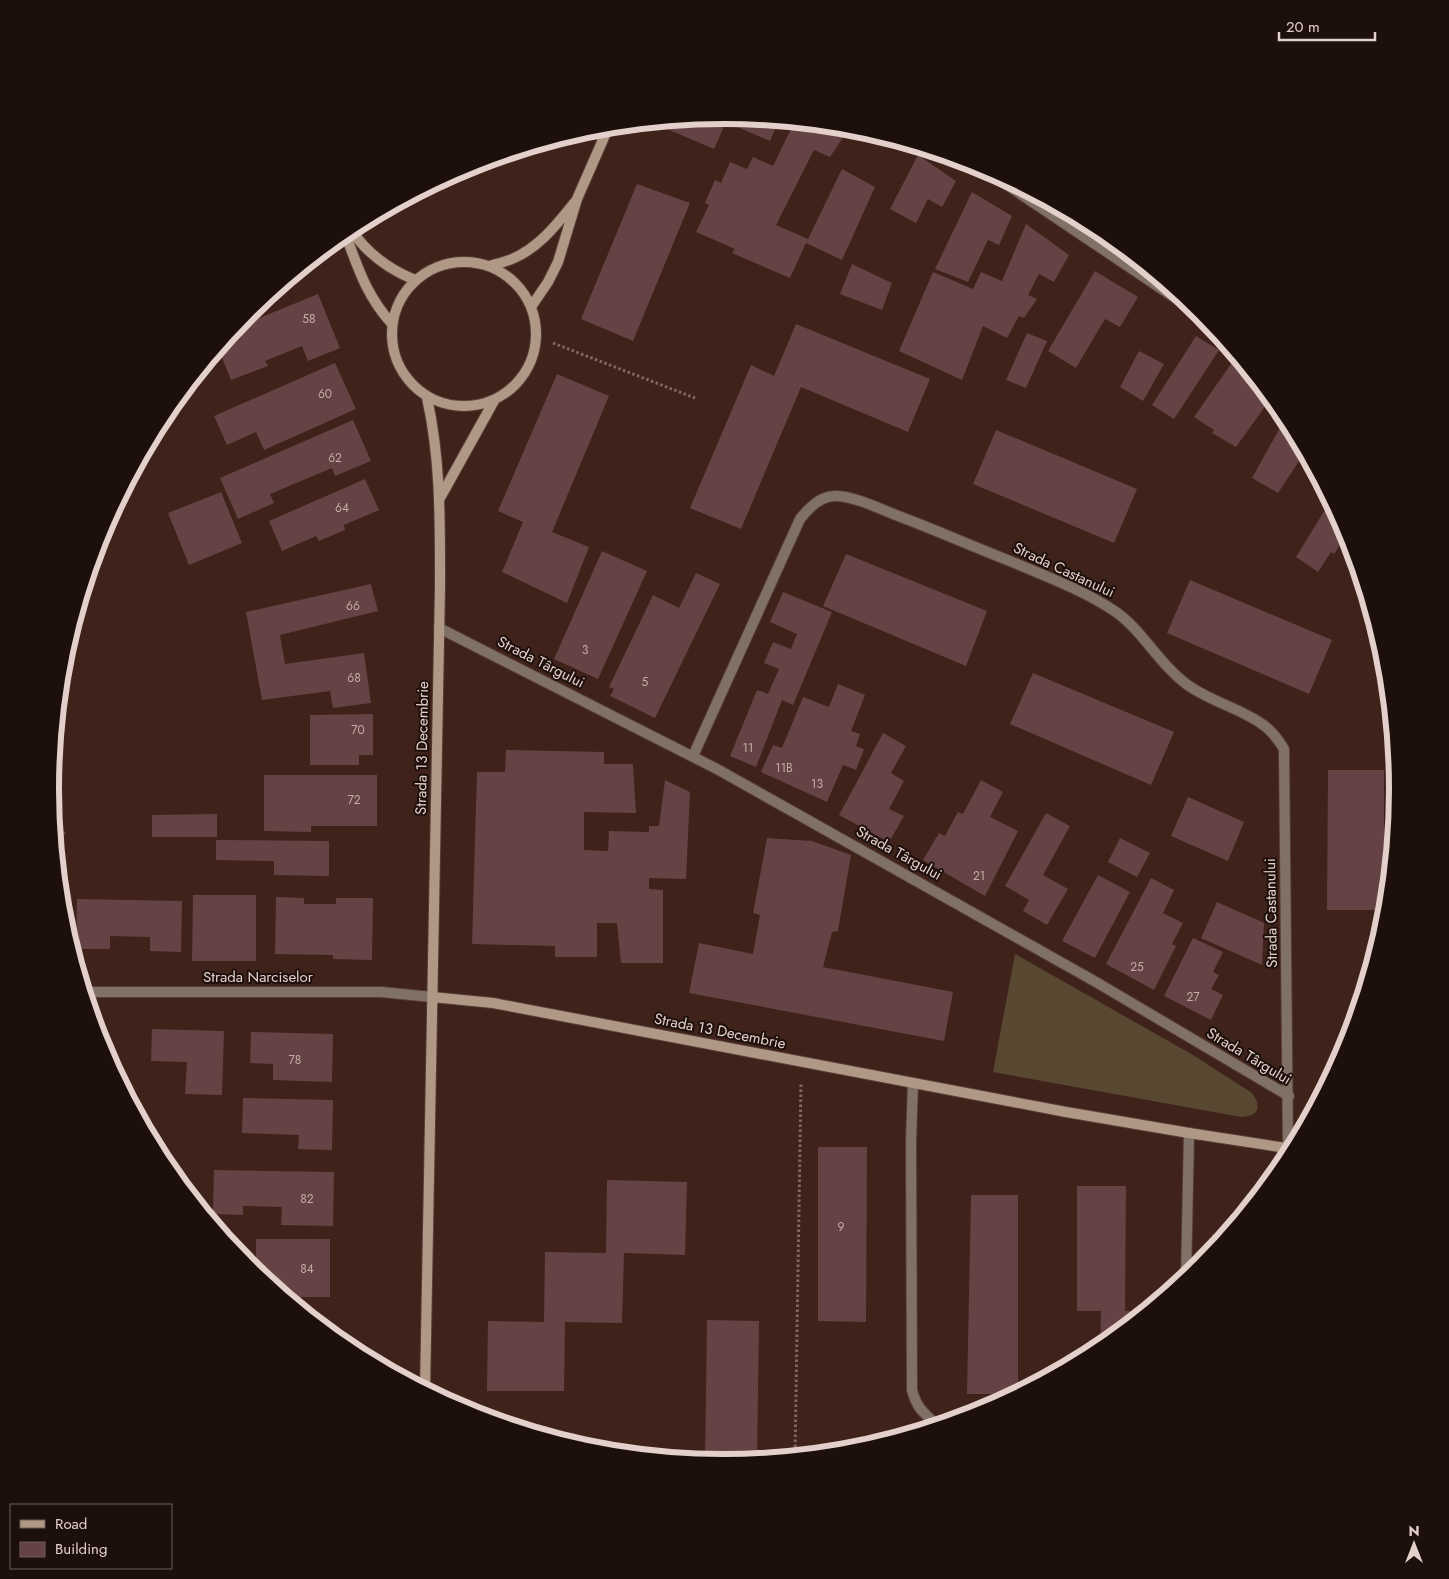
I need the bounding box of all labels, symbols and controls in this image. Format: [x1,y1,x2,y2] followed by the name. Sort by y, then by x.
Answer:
[1279,10,1375,42] scale bar
[1286,16,1320,38] text: 20 m
[302,310,316,328] house number: 58
[318,385,332,403] house number: 60
[328,449,342,467] house number: 62
[335,499,349,517] house number: 64
[1010,537,1118,603] street label: Strada Castanului
[346,597,360,615] house number: 66
[494,631,588,693] street label: Strada Târgului
[582,641,589,659] house number: 3
[347,669,361,687] house number: 68
[642,673,649,691] house number: 5
[410,681,434,815] street label: Strada 13 Decembrie
[351,721,365,739] house number: 70
[743,739,753,757] house number: 11
[775,759,793,777] house number: 11B
[811,775,823,793] house number: 13
[347,791,361,809] house number: 72
[852,820,946,886] street label: Strada Târgului
[1259,858,1283,968] street label: Strada Castanului
[973,867,985,885] house number: 21
[1130,958,1144,976] house number: 25
[203,966,314,988] street label: Strada Narciselor
[1186,988,1200,1006] house number: 27
[652,1007,788,1055] street label: Strada 13 Decembrie
[1202,1022,1296,1090] street label: Strada Târgului
[289,1051,301,1069] house number: 78
[300,1190,314,1208] house number: 82
[838,1218,845,1236] house number: 9
[300,1260,314,1278] house number: 84
[10,1504,172,1569] legend
[55,1513,87,1535] text: Road
[1389,1519,1439,1569] north arrow
[1408,1521,1420,1541] text: N
[55,1538,107,1560] text: Building

